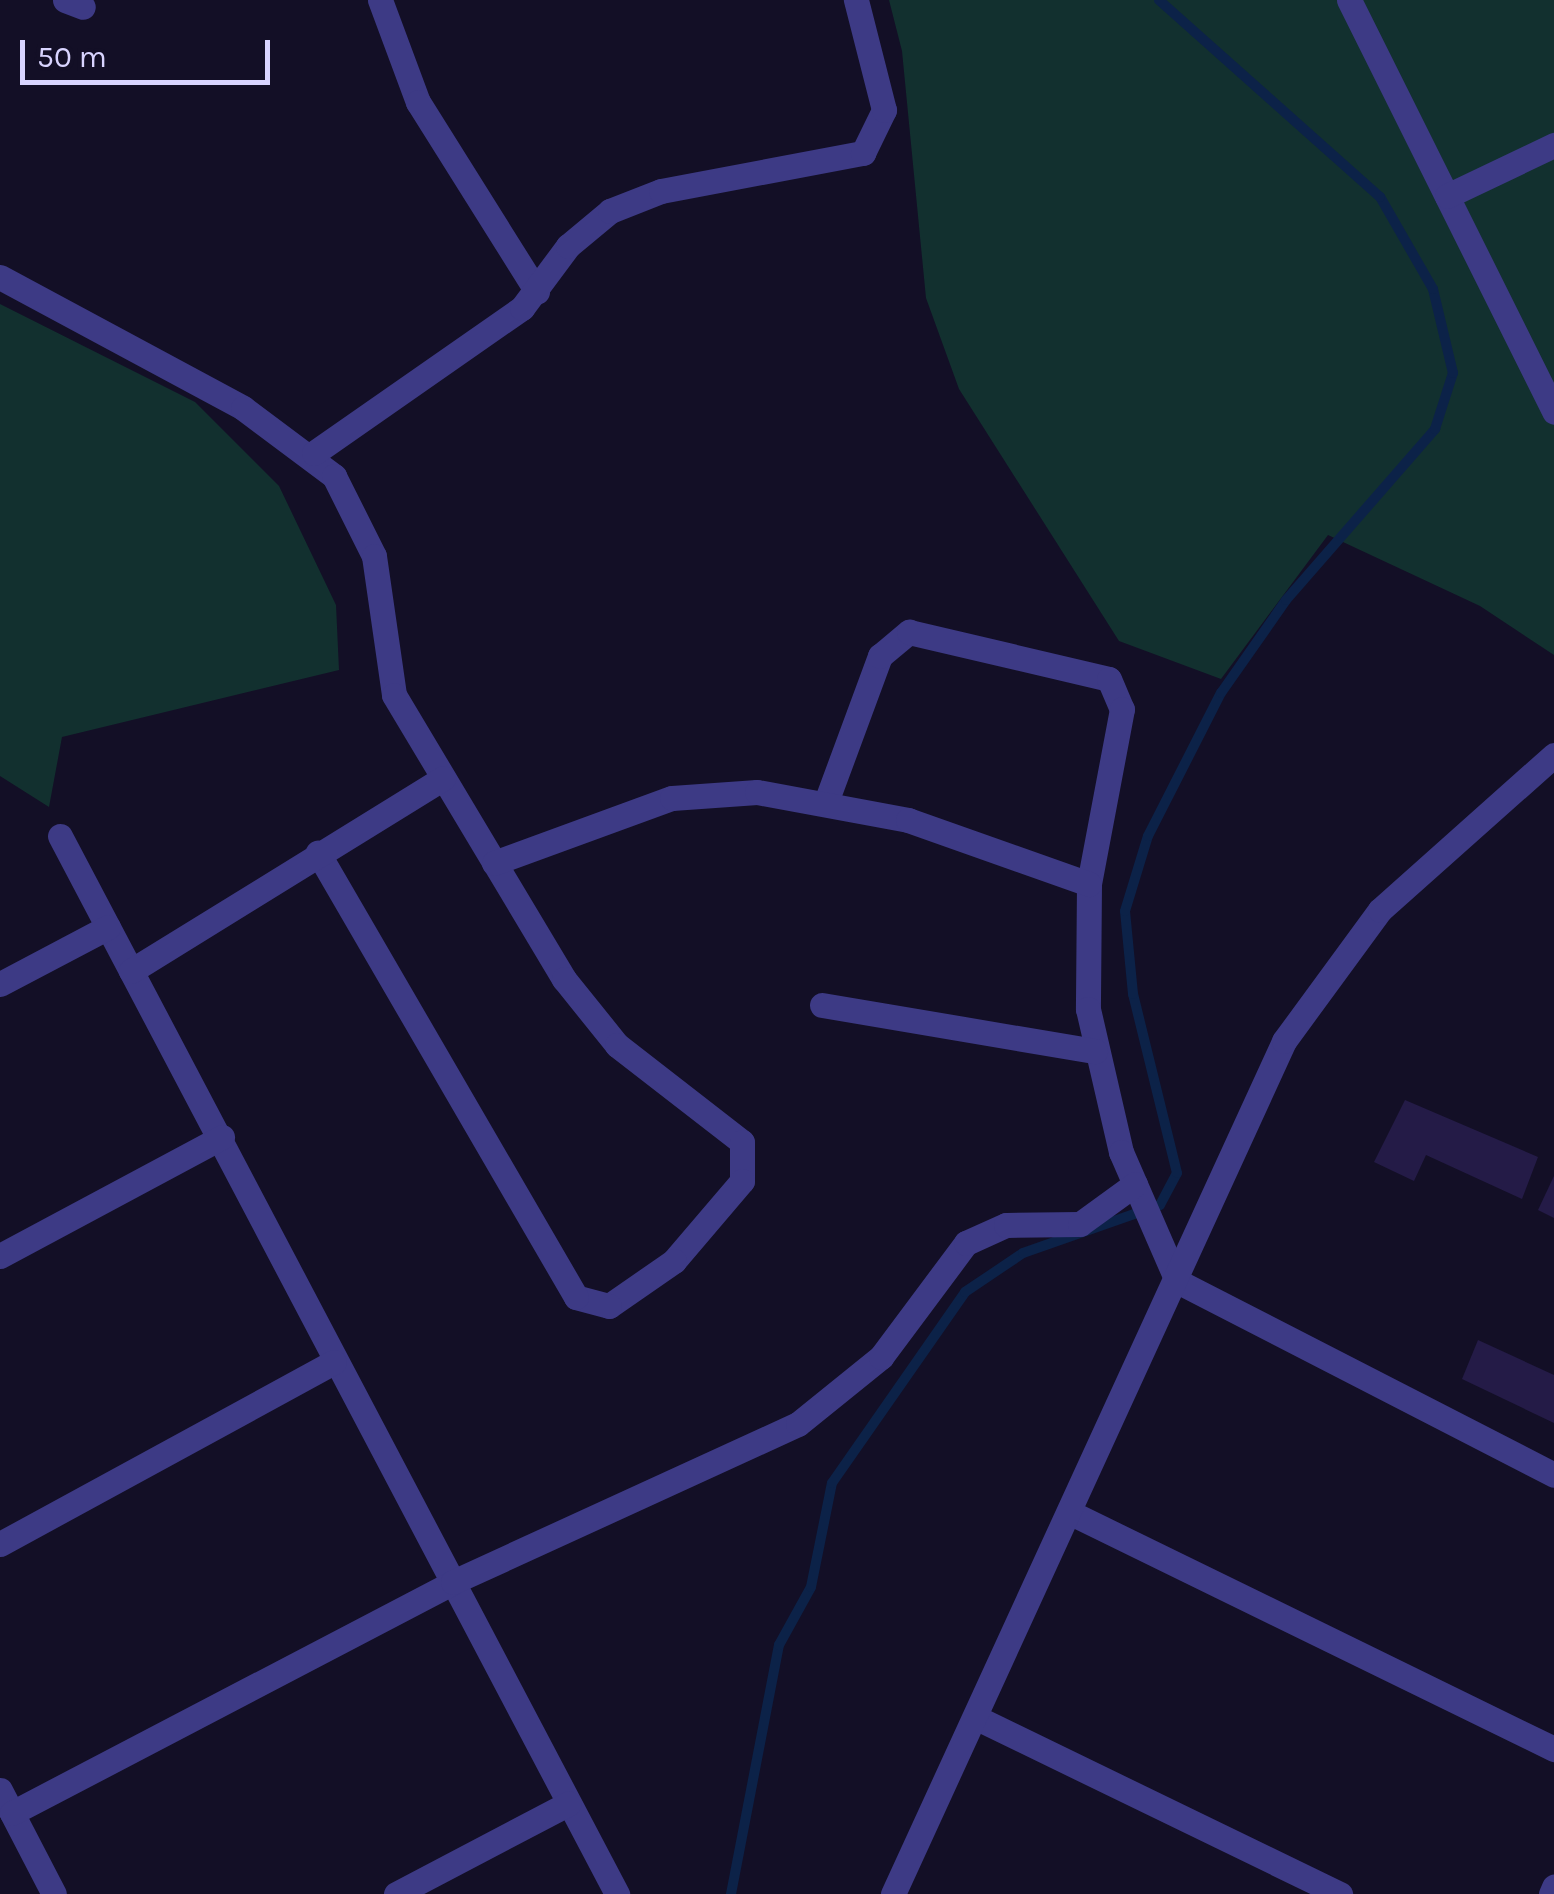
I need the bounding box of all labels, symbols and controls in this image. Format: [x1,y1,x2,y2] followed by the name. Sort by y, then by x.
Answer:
[25,20,275,82] scale bar
[37,39,107,75] text: 50 m

